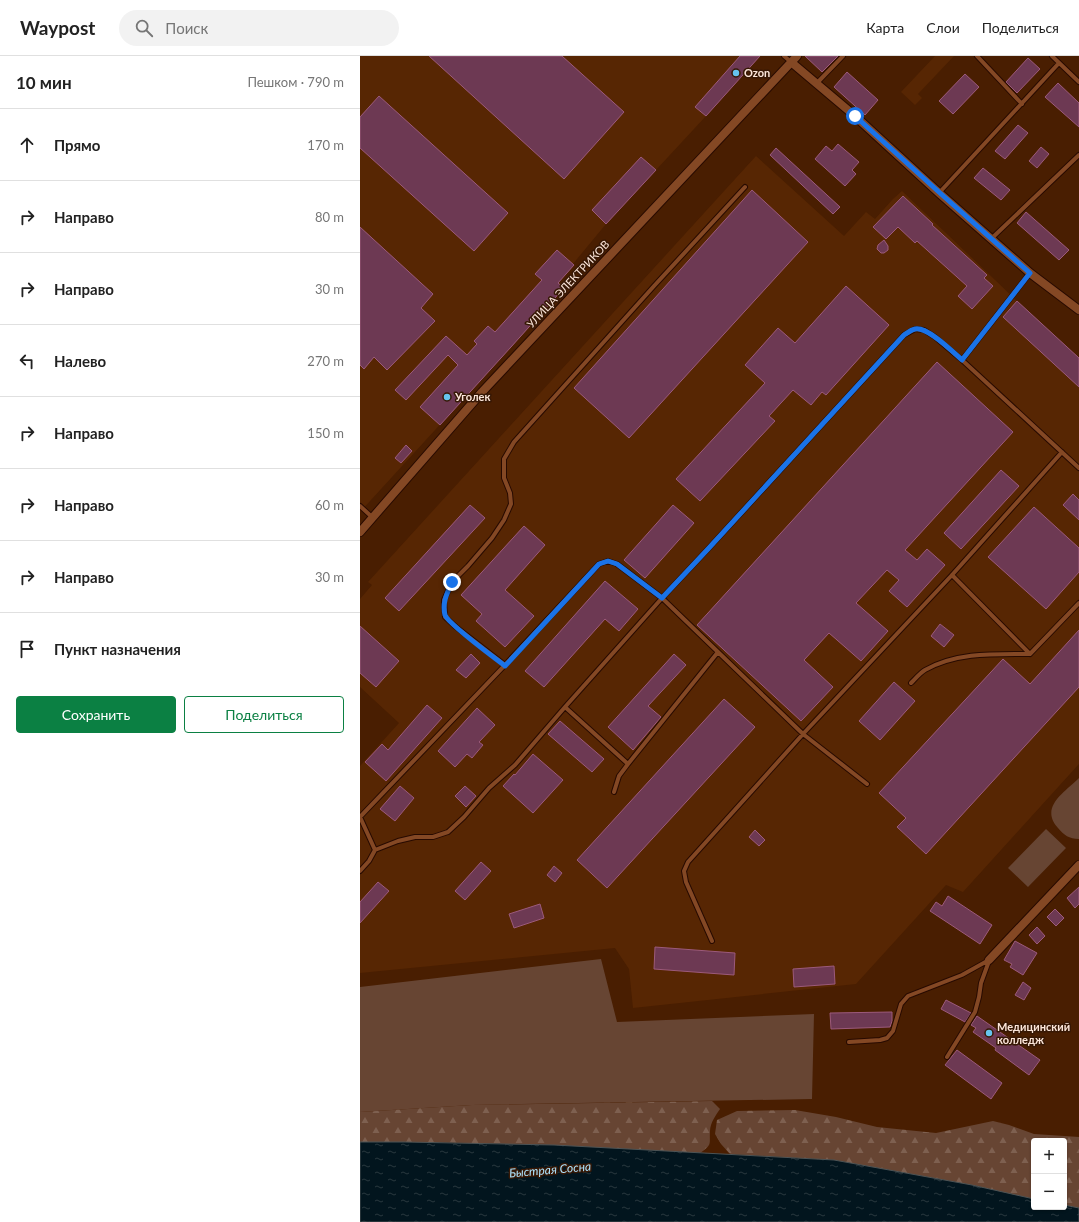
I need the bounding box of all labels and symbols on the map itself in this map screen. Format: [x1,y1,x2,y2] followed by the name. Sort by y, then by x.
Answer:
[744,66,770,79] place label: Ozon
[731,68,741,78] marker: Ozon
[846,107,864,125] route start
[524,237,612,330] street label: УЛИЦА ЭЛЕКТРИКОВ
[454,390,490,403] place label: Уголек
[442,392,452,402] marker: Уголек
[443,573,461,591] route end
[997,1020,1070,1046] place label: Медицинский колледж
[984,1028,994,1038] marker: Медицинский колледж
[508,1158,592,1181] water label: Быстрая Сосна

